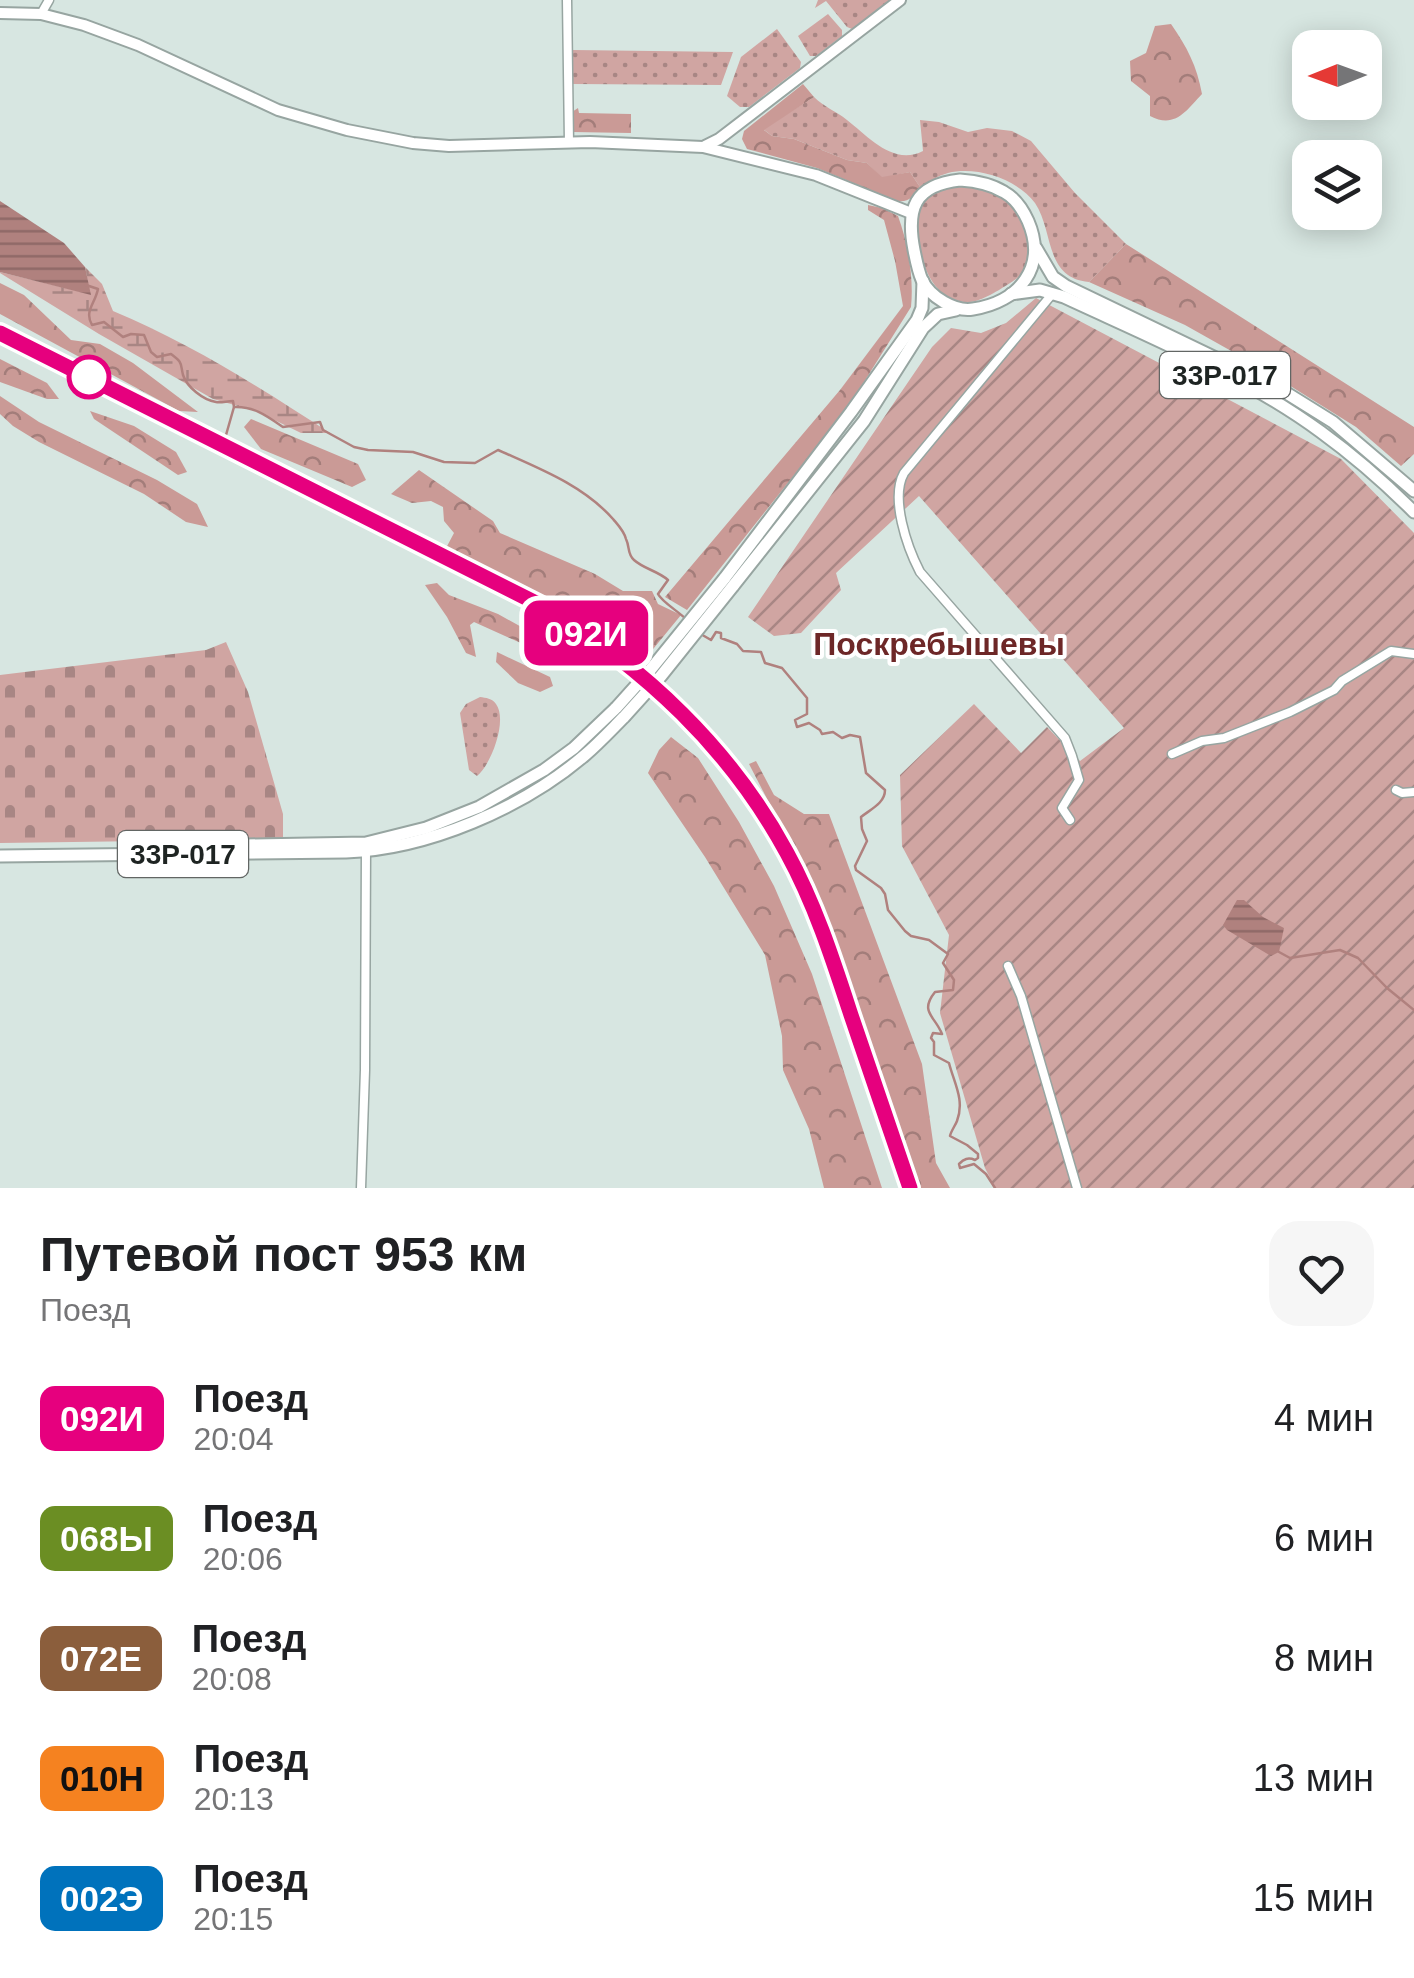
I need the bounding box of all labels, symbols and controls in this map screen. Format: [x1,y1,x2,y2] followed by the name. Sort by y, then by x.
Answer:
[1292,30,1382,120] north arrow
[1292,30,1382,230] map controls
[1292,140,1382,230] button: layers
[1160,352,1290,398] road number: 33Р-017
[68,356,110,398] unlabelled marker
[516,600,656,666] line badge: 092И
[544,614,628,653] text: 092И
[813,626,1065,662] district label: Поскребышевы
[118,831,248,877] road number: 33Р-017
[1269,1221,1374,1326] button: heart
[40,1228,527,1281] text: Путевой пост 953 км
[40,1292,131,1328] text: Поезд
[194,1378,308,1420] text: Поезд
[1274,1397,1374,1439] text: 4 мин
[60,1399,144,1438] text: 092И
[194,1421,274,1457] text: 20:04
[203,1498,317,1540] text: Поезд
[1274,1517,1374,1559] text: 6 мин
[60,1519,153,1558] text: 068Ы
[203,1541,283,1577] text: 20:06
[192,1618,306,1660] text: Поезд
[1274,1637,1374,1679] text: 8 мин
[60,1639,142,1678] text: 072Е
[192,1661,272,1697] text: 20:08
[194,1738,308,1780] text: Поезд
[1253,1757,1374,1799] text: 13 мин
[60,1759,144,1798] text: 010Н
[194,1781,274,1817] text: 20:13
[193,1858,308,1900] text: Поезд
[1253,1877,1374,1919] text: 15 мин
[60,1879,143,1918] text: 002Э
[193,1901,273,1937] text: 20:15

